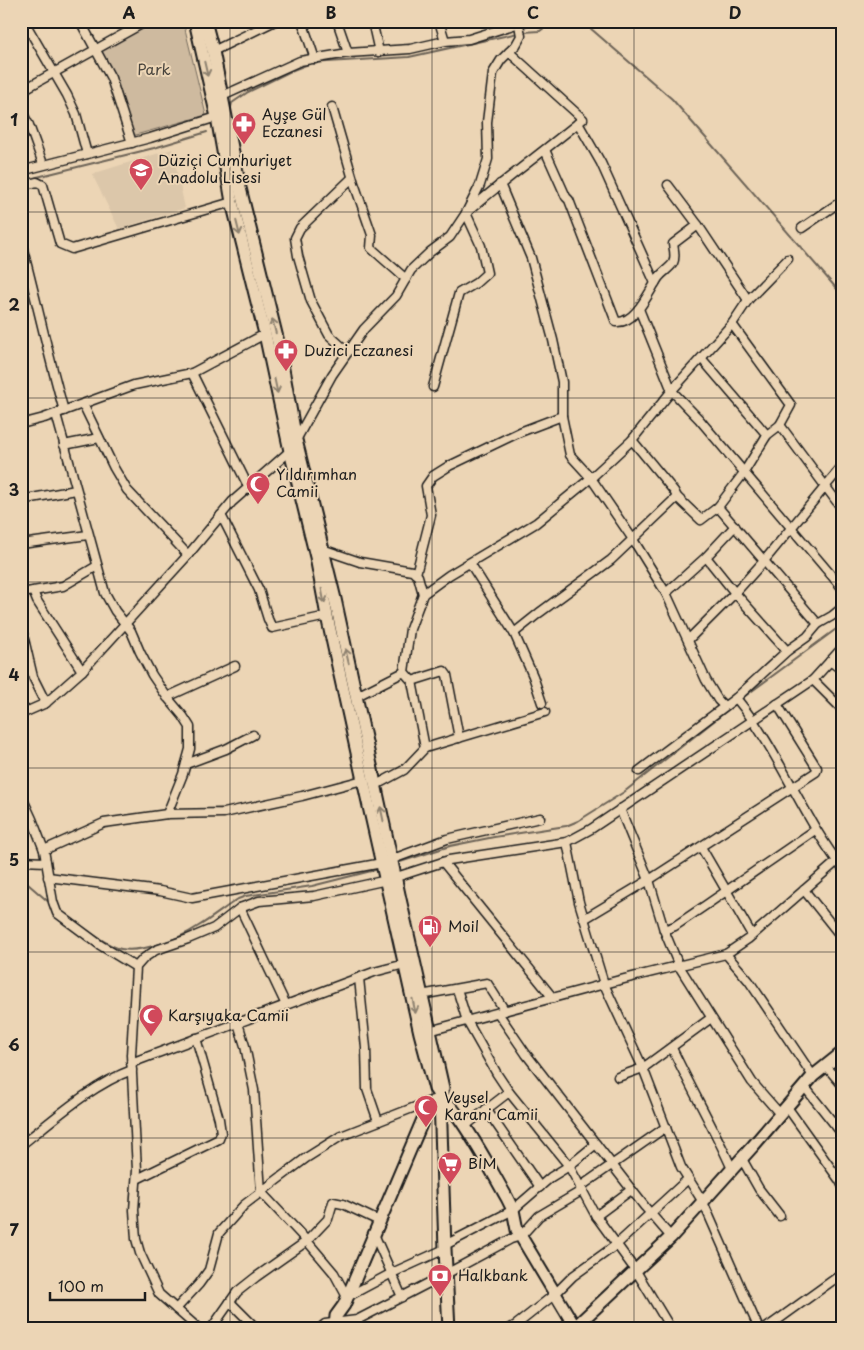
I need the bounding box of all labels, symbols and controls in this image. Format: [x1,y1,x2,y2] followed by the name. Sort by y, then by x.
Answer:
[123,0,136,24] text: A
[326,0,337,24] text: B
[527,0,539,24] text: C
[729,0,741,24] text: D
[137,57,171,80] park label: Park
[202,60,211,76] one-way arrow
[262,102,326,142] place label: Ayşe Gül Eczanesi
[10,107,18,131] text: 1
[231,111,257,145] pharmacy icon: Ayşe Gül Eczanesi
[158,148,292,188] place label: Düziçi Cumhuriyet Anadolu Lisesi
[128,157,154,191] school or university icon: Düziçi Cumhuriyet Anadolu Lisesi
[234,220,243,236] one-way arrow
[8,292,20,316] text: 2
[269,319,278,335] one-way arrow
[273,338,299,372] pharmacy icon: Duzici Eczanesi
[304,338,413,361] place label: Duzici Eczanesi
[272,378,281,394] one-way arrow
[276,462,357,502] place label: Yıldırımhan Camii
[245,471,271,505] mosque icon: Yıldırımhan Camii
[9,477,19,501] text: 3
[319,587,329,603] one-way arrow
[342,648,352,664] one-way arrow
[9,662,20,686] text: 4
[377,807,386,823] one-way arrow
[9,847,19,871] text: 5
[417,914,443,948] fuel station icon: Moil
[448,914,479,937] place label: Moil
[410,997,419,1013] one-way arrow
[138,1003,164,1037] mosque icon: Karşıyaka Camii
[168,1003,289,1026] place label: Karşıyaka Camii
[8,1032,20,1056] text: 6
[444,1085,538,1125] place label: Veysel Karani Camii
[413,1094,439,1128] mosque icon: Veysel Karani Camii
[437,1151,463,1185] supermarket icon: BİM
[468,1151,497,1174] place label: BİM
[9,1217,19,1241] text: 7
[427,1263,453,1297] bank icon: Halkbank
[458,1263,528,1286] place label: Halkbank
[50,1270,145,1302] scale bar
[58,1274,104,1297] text: 100 m

